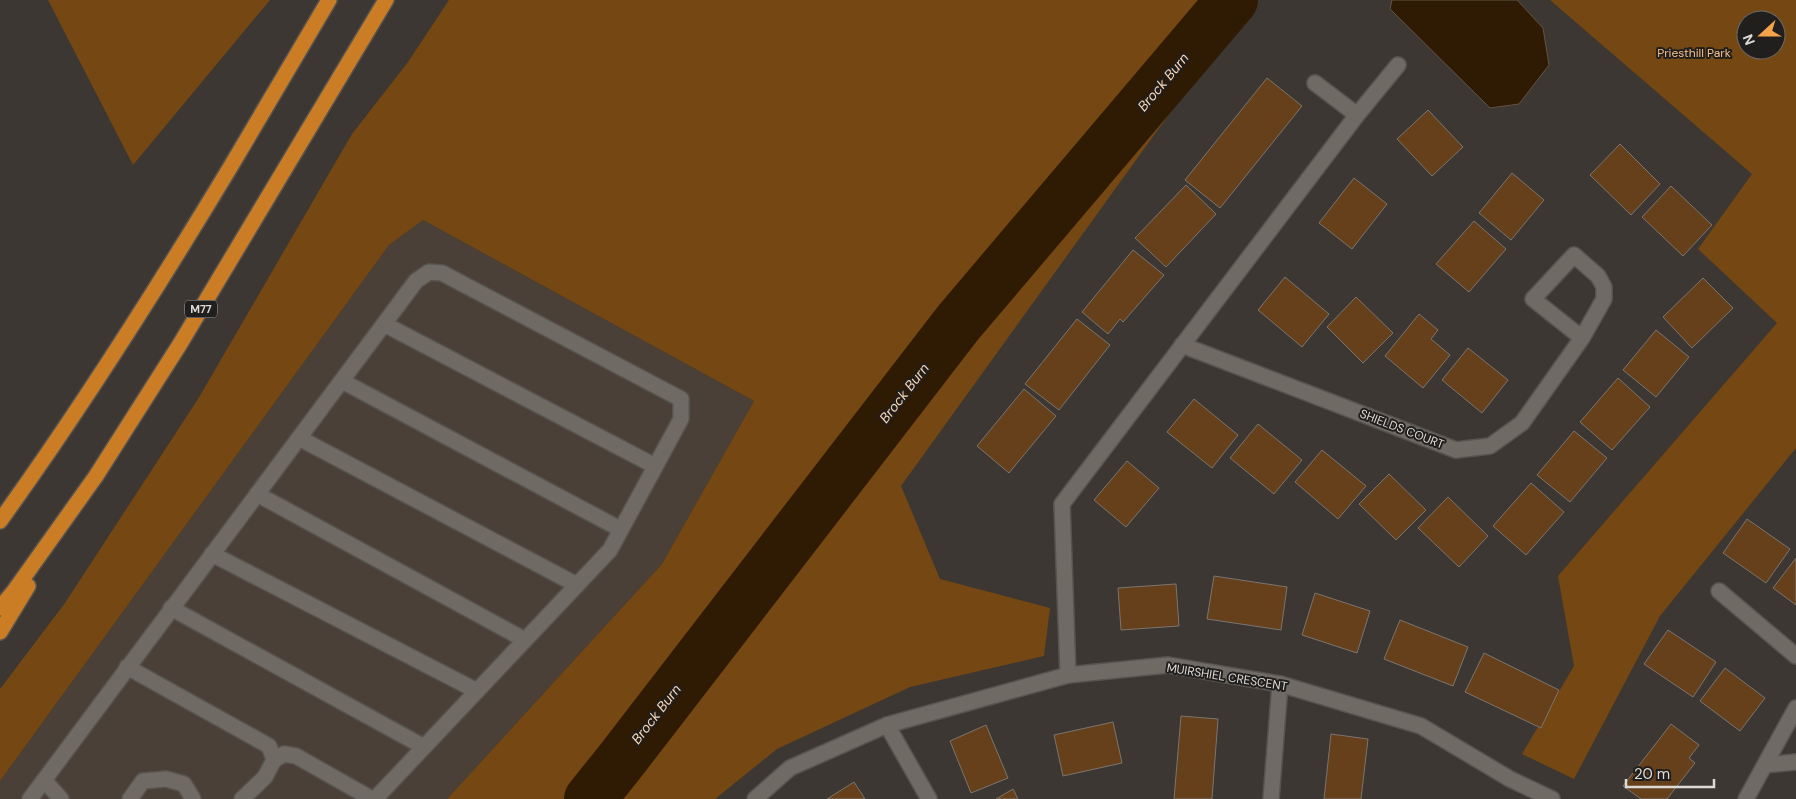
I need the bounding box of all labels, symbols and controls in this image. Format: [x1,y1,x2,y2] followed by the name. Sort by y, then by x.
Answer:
[1736,10,1786,60] north arrow
[1739,32,1759,48] text: N
[1657,45,1731,61] park label: Priesthill Park
[1133,49,1193,115] water label: Brock Burn
[185,300,217,318] road number: M77
[875,360,933,426] water label: Brock Burn
[1358,406,1447,453] street label: SHIELDS COURT
[1165,660,1289,694] street label: MUIRSHIEL CRESCENT
[627,681,685,747] water label: Brock Burn
[1626,756,1714,788] scale bar
[1634,764,1670,784] text: 20 m

